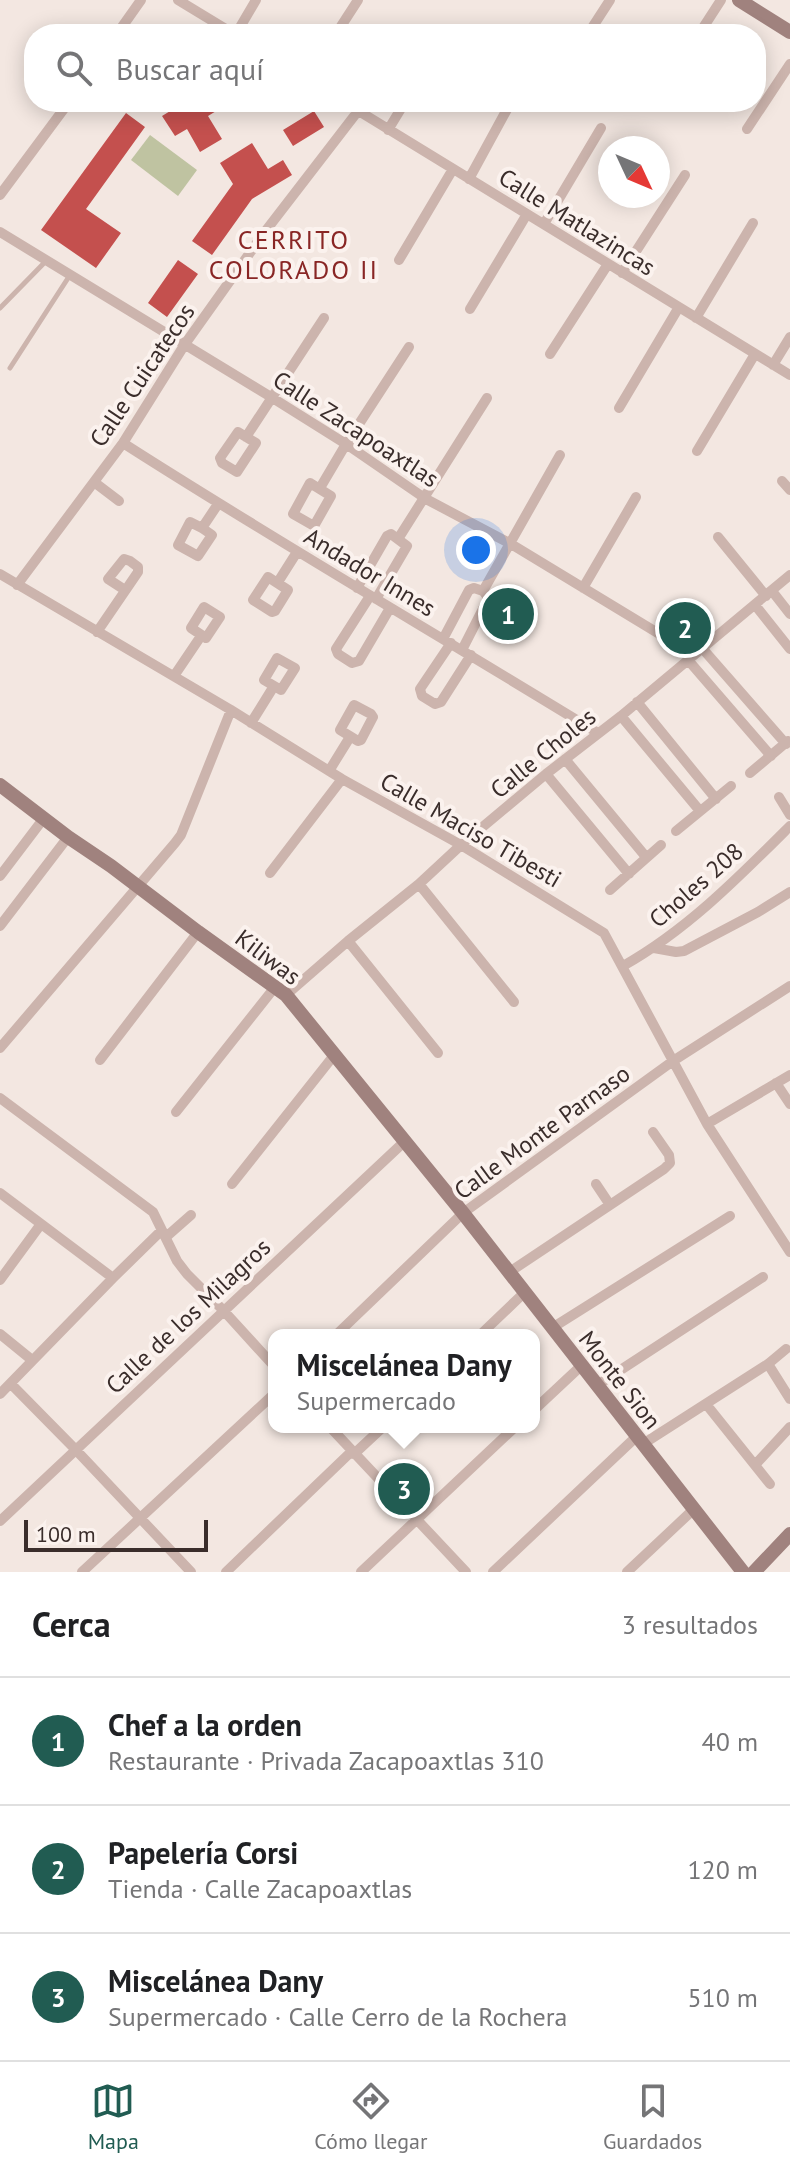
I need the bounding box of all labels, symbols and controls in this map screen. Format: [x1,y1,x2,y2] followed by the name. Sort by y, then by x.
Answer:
[24,24,766,112] search box
[52,46,96,90] icon: search
[116,49,264,88] text: Buscar aquí
[598,136,670,208] north arrow
[493,161,661,283] street label: Calle Matlazincas
[209,223,379,286] district label: CERRITO COLORADO II
[83,297,201,453] street label: Calle Cuicatecos
[267,364,445,494] street label: Calle Zacapoaxtlas
[299,521,441,623] street label: Andador Innes
[456,530,496,570] your location
[482,584,534,644] pin: 1
[659,598,711,658] pin: 2
[484,701,602,805] street label: Calle Choles
[375,766,567,894] street label: Calle Maciso Tibesti
[643,836,749,934] street label: Choles 208
[229,922,307,992] street label: Kiliwas
[448,1058,636,1206] street label: Calle Monte Parnaso
[99,1232,277,1400] street label: Calle de los Milagros
[572,1325,668,1435] street label: Monte Sion
[268,1329,540,1433] popup
[296,1345,512,1384] text: Miscelánea Dany
[296,1384,456,1417] text: Supermercado
[378,1459,430,1519] pin: 3
[24,1516,208,1552] scale bar
[36,1520,96,1548] text: 100 m
[32,1602,111,1646] text: Cerca
[622,1608,758,1641] text: 3 resultados
[108,1705,302,1744] text: Chef a la orden
[51,1725,65,1758] text: 1
[702,1725,758,1758] text: 40 m
[108,1744,544,1777] text: Restaurante · Privada Zacapoaxtlas 310
[108,1833,298,1872] text: Papelería Corsi
[51,1853,65,1886] text: 2
[687,1853,758,1886] text: 120 m
[108,1872,412,1905] text: Tienda · Calle Zacapoaxtlas
[108,1961,323,2000] text: Miscelánea Dany
[51,1981,65,2014] text: 3
[687,1981,758,2014] text: 510 m
[108,2000,567,2033] text: Supermercado · Calle Cerro de la Rochera
[88,2079,139,2155] tab: Mapa
[314,2079,427,2155] tab: Cómo llegar
[603,2079,702,2155] tab: Guardados

